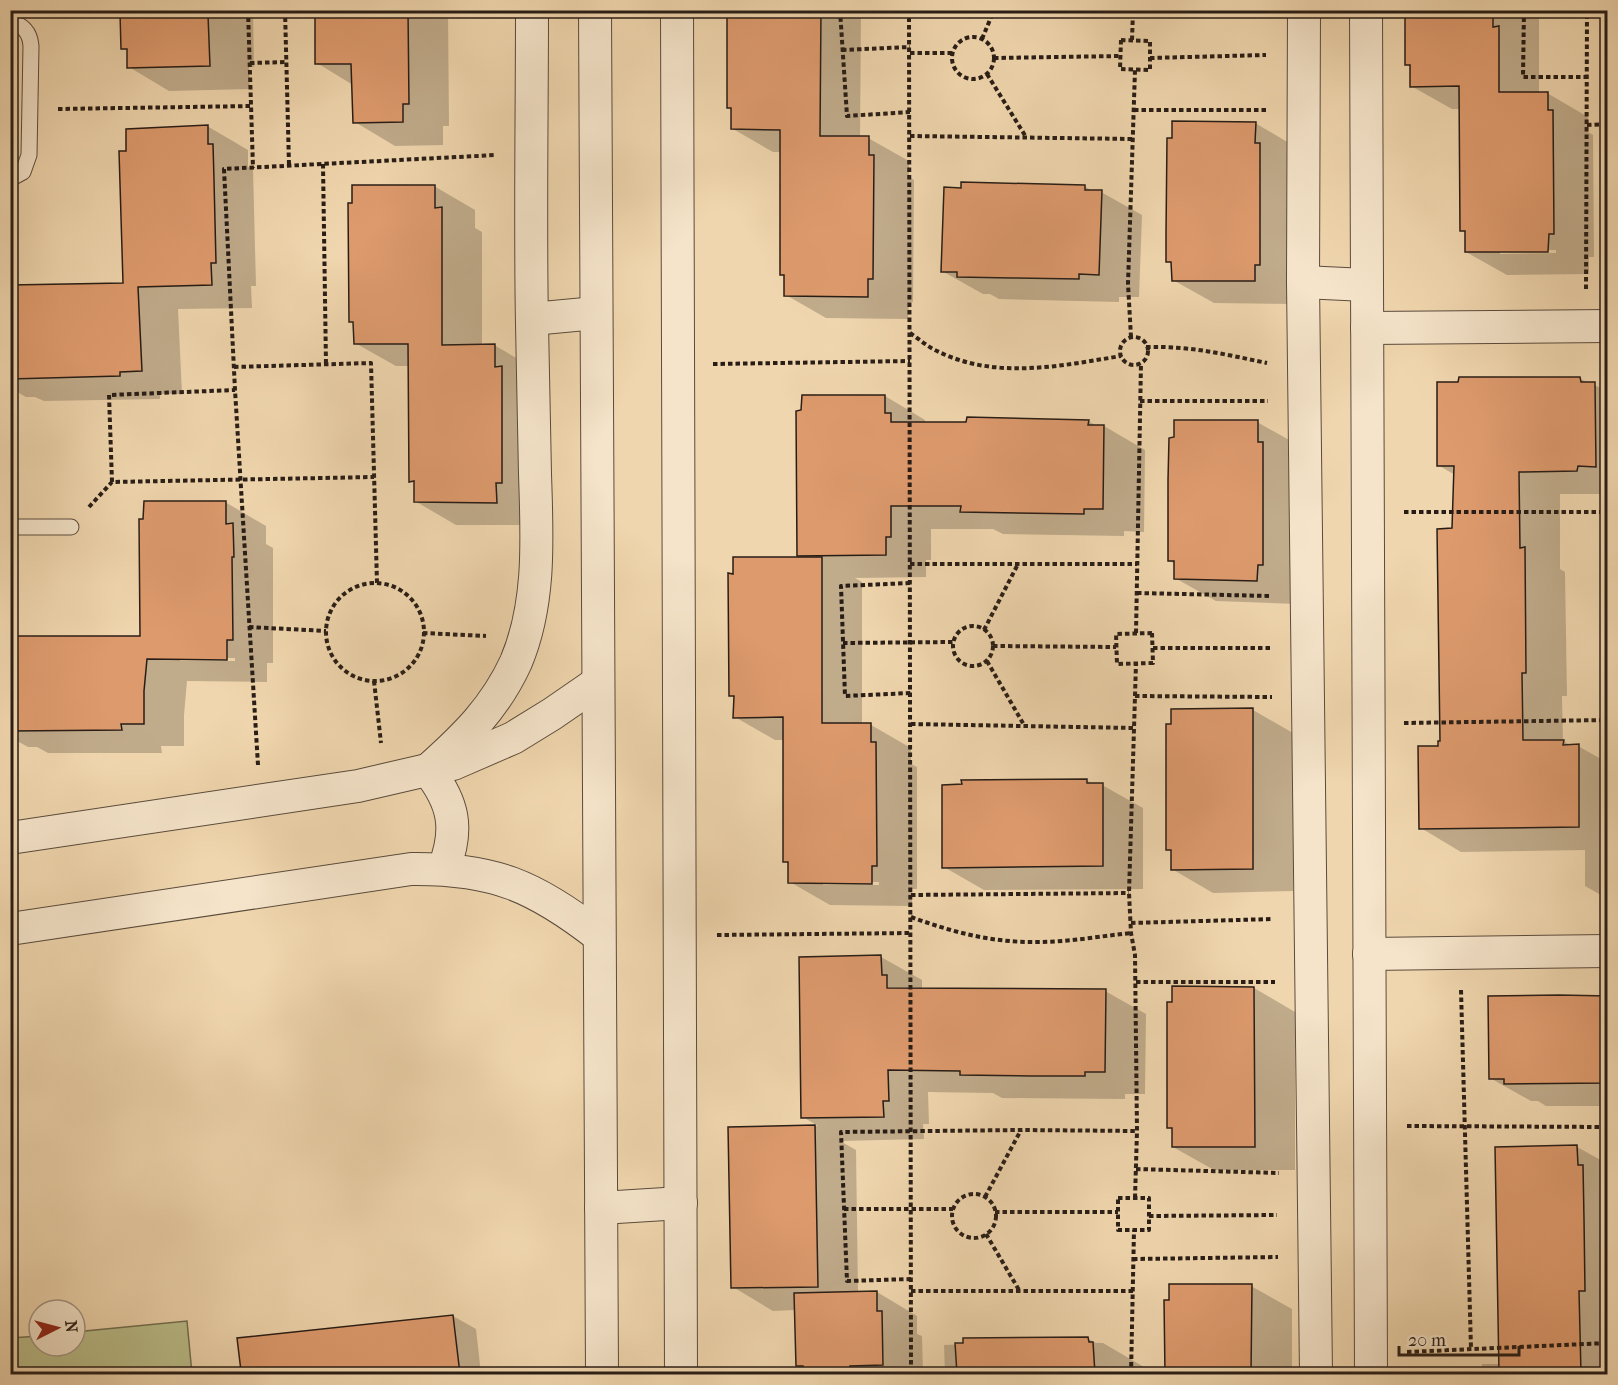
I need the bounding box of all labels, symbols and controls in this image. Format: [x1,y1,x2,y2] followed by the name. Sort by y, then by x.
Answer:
[27,1298,87,1358] north arrow
[61,1319,82,1334] text: N
[1399,1319,1519,1357] scale bar
[1408,1330,1446,1351] text: 20 m

